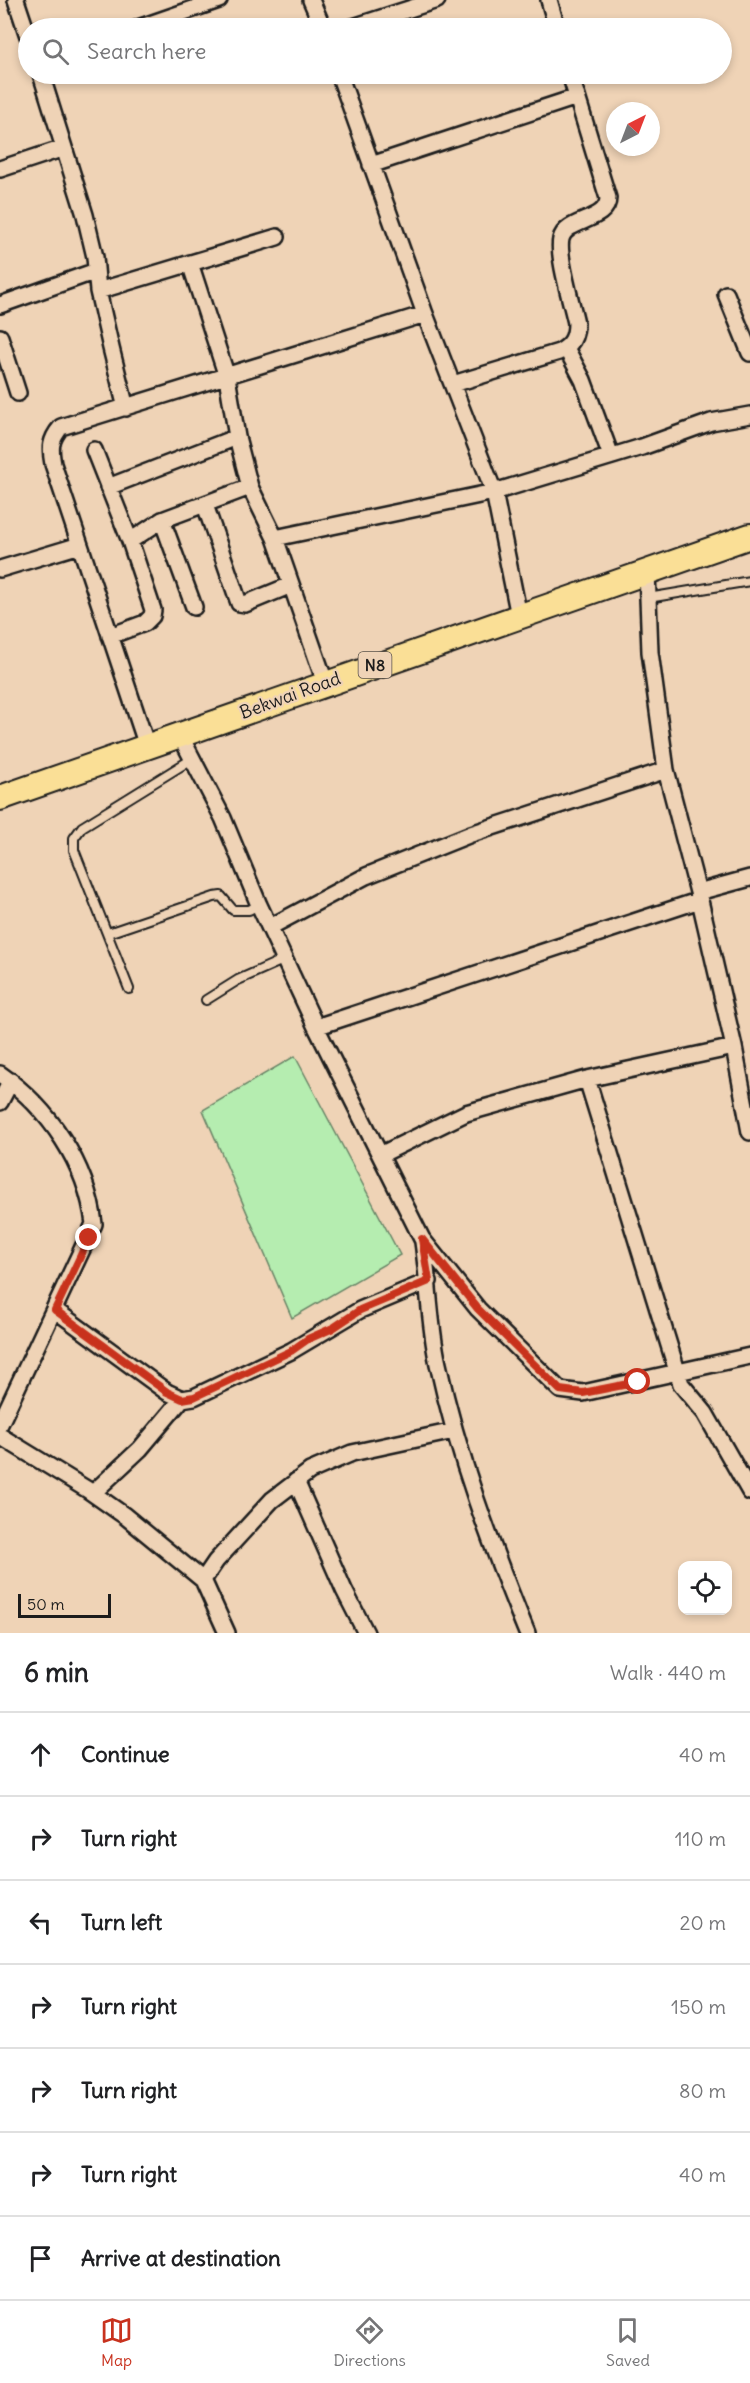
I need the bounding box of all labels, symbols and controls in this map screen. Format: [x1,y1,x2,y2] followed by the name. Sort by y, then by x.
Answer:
[18,18,732,84] search box
[39,35,72,68] icon: search
[87,37,206,65] text: Search here
[606,102,660,156] north arrow
[358,652,392,678] road number: N8
[236,666,344,724] street label: Bekwai Road
[75,1224,101,1250] route end
[624,1368,650,1394] route start
[678,1561,732,1615] map controls
[678,1561,732,1615] button: locate
[18,1591,111,1618] scale bar
[27,1594,65,1614] text: 50 m
[24,1656,89,1689] text: 6 min
[610,1660,726,1685] text: Walk · 440 m
[24,1738,57,1771] icon: ahead
[81,1740,170,1768] text: Continue
[679,1742,726,1767] text: 40 m
[24,1822,57,1855] icon: right
[81,1824,177,1852] text: Turn right
[675,1826,726,1851] text: 110 m
[24,1906,57,1939] icon: left
[81,1908,162,1936] text: Turn left
[680,1910,726,1935] text: 20 m
[24,1990,57,2023] icon: right
[81,1992,177,2020] text: Turn right
[671,1994,726,2019] text: 150 m
[24,2074,57,2107] icon: right
[81,2076,177,2104] text: Turn right
[679,2078,726,2103] text: 80 m
[24,2158,57,2191] icon: right
[81,2160,177,2188] text: Turn right
[679,2162,726,2187] text: 40 m
[24,2242,57,2275] icon: arrive
[81,2244,281,2272] text: Arrive at destination
[100,2314,133,2370] tab: Map
[333,2314,406,2370] tab: Directions
[606,2314,650,2370] tab: Saved

